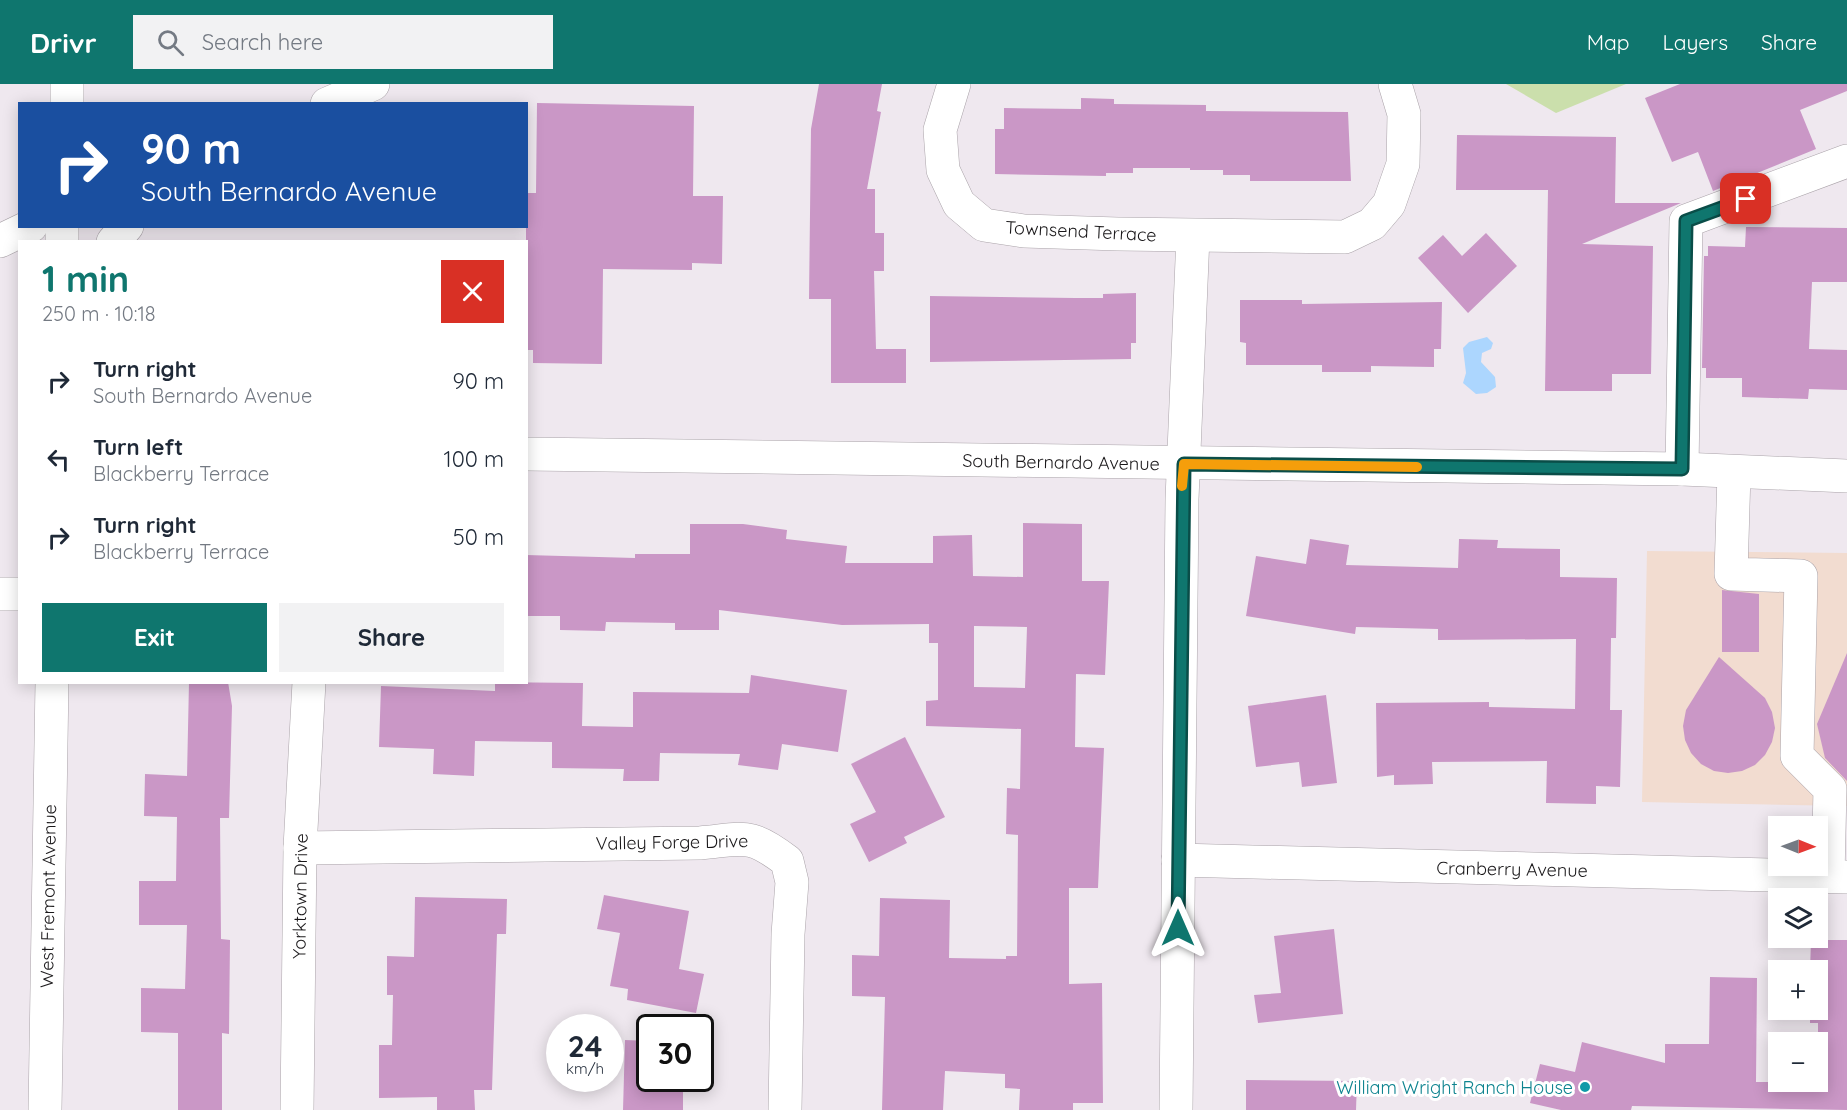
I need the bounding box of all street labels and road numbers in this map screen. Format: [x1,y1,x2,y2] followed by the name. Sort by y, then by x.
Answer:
[1005,216,1157,246] street label: Townsend Terrace
[962,449,1160,475] street label: South Bernardo Avenue
[35,804,61,988] street label: West Fremont Avenue
[595,829,749,855] street label: Valley Forge Drive
[287,833,313,959] street label: Yorktown Drive
[1436,856,1588,882] street label: Cranberry Avenue

